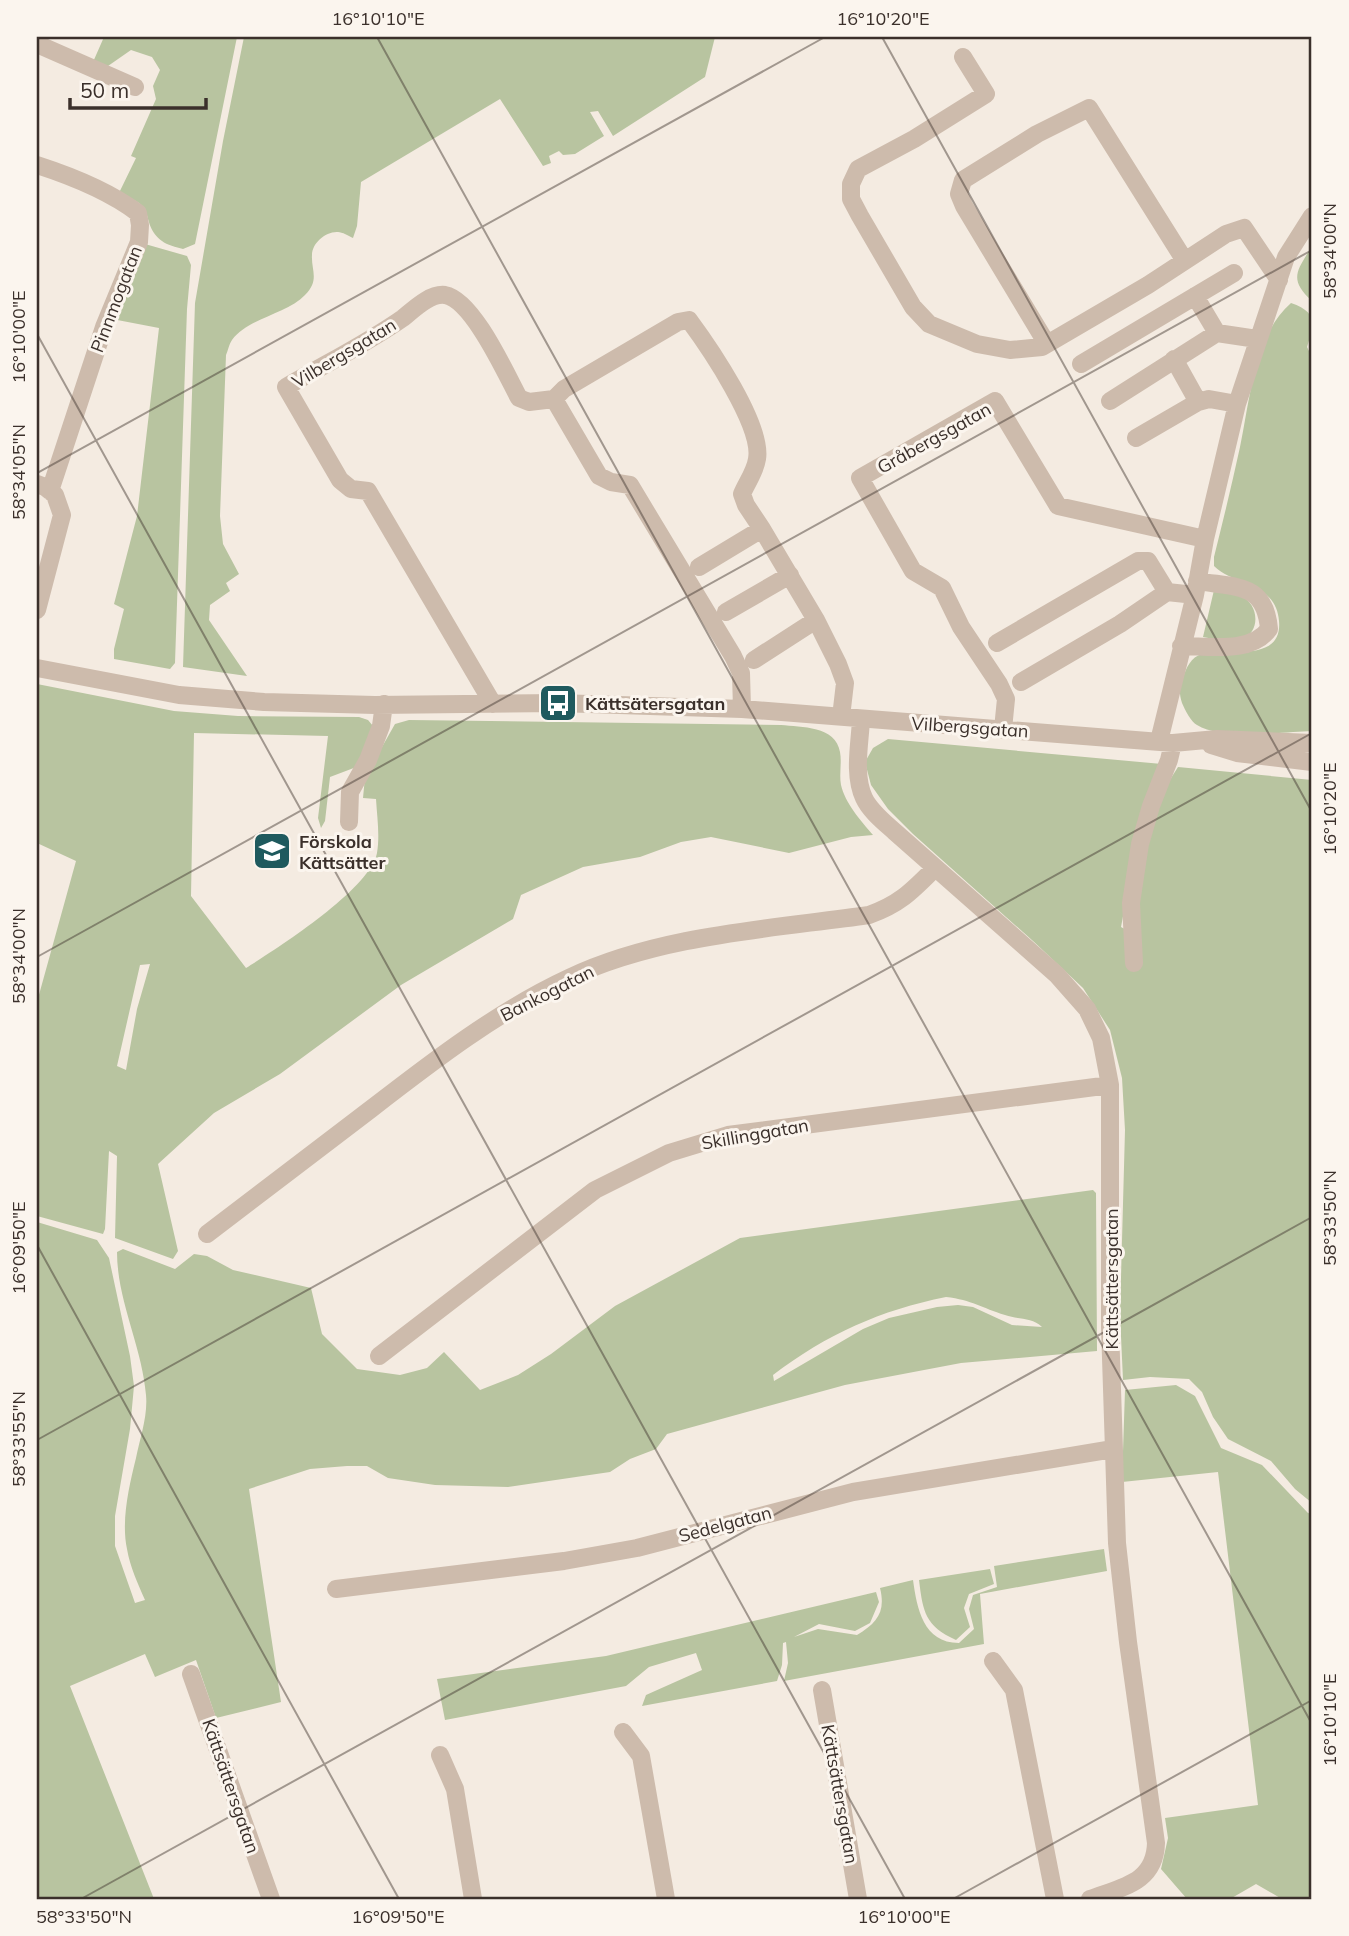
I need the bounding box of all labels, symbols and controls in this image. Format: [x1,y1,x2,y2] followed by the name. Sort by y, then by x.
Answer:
[331,7,425,30] text: 16°10'10"E
[836,7,930,30] text: 16°10'20"E
[70,66,206,110] scale bar
[80,77,129,103] text: 50 m
[1318,203,1341,299] text: 58°34'00"N
[85,242,147,356] street label: Pinnmogatan
[7,290,30,384] text: 16°10'00"E
[288,313,400,393] street label: Vilbergsgatan
[873,397,995,479] street label: Gråbergsgatan
[7,424,30,520] text: 58°34'05"N
[537,682,579,724] bus stop icon: Kättsätersgatan
[585,692,725,715] place label: Kättsätersgatan
[911,711,1029,743] street label: Vilbergsgatan
[1318,762,1341,856] text: 16°10'20"E
[251,830,293,872] school or university icon: Förskola Kättsätter
[299,830,386,874] place label: Förskola Kättsätter
[7,908,30,1004] text: 58°34'00"N
[496,960,598,1026] street label: Bankogatan
[700,1113,810,1155] street label: Skillinggatan
[1318,1170,1341,1266] text: 58°33'50"N
[7,1201,30,1295] text: 16°09'50"E
[1100,1208,1123,1350] street label: Kättsättersgatan
[7,1391,30,1487] text: 58°33'55"N
[676,1501,774,1547] street label: Sedelgatan
[1318,1673,1341,1767] text: 16°10'10"E
[197,1716,265,1856] street label: Kättsättersgatan
[816,1723,864,1865] street label: Kättsättersgatan
[36,1905,132,1928] text: 58°33'50"N
[351,1905,445,1928] text: 16°09'50"E
[857,1905,951,1928] text: 16°10'00"E

